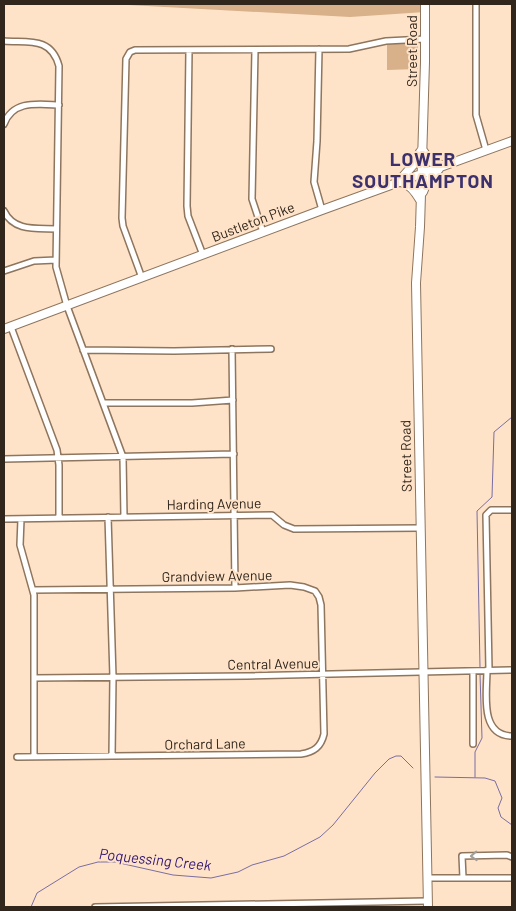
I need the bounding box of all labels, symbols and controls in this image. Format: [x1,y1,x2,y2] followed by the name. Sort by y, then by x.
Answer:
[403,15,420,87] street label: Street Road
[352,147,494,192] district label: LOWER SOUTHAMPTON
[209,198,297,245] street label: Bustleton Pike
[396,420,415,492] street label: Street Road
[166,494,262,513] street label: Harding Avenue
[161,566,273,585] street label: Grandview Avenue
[227,654,319,673] street label: Central Avenue
[164,734,246,753] street label: Orchard Lane
[98,844,213,874] water label: Poquessing Creek
[469,850,477,861] one-way arrow

